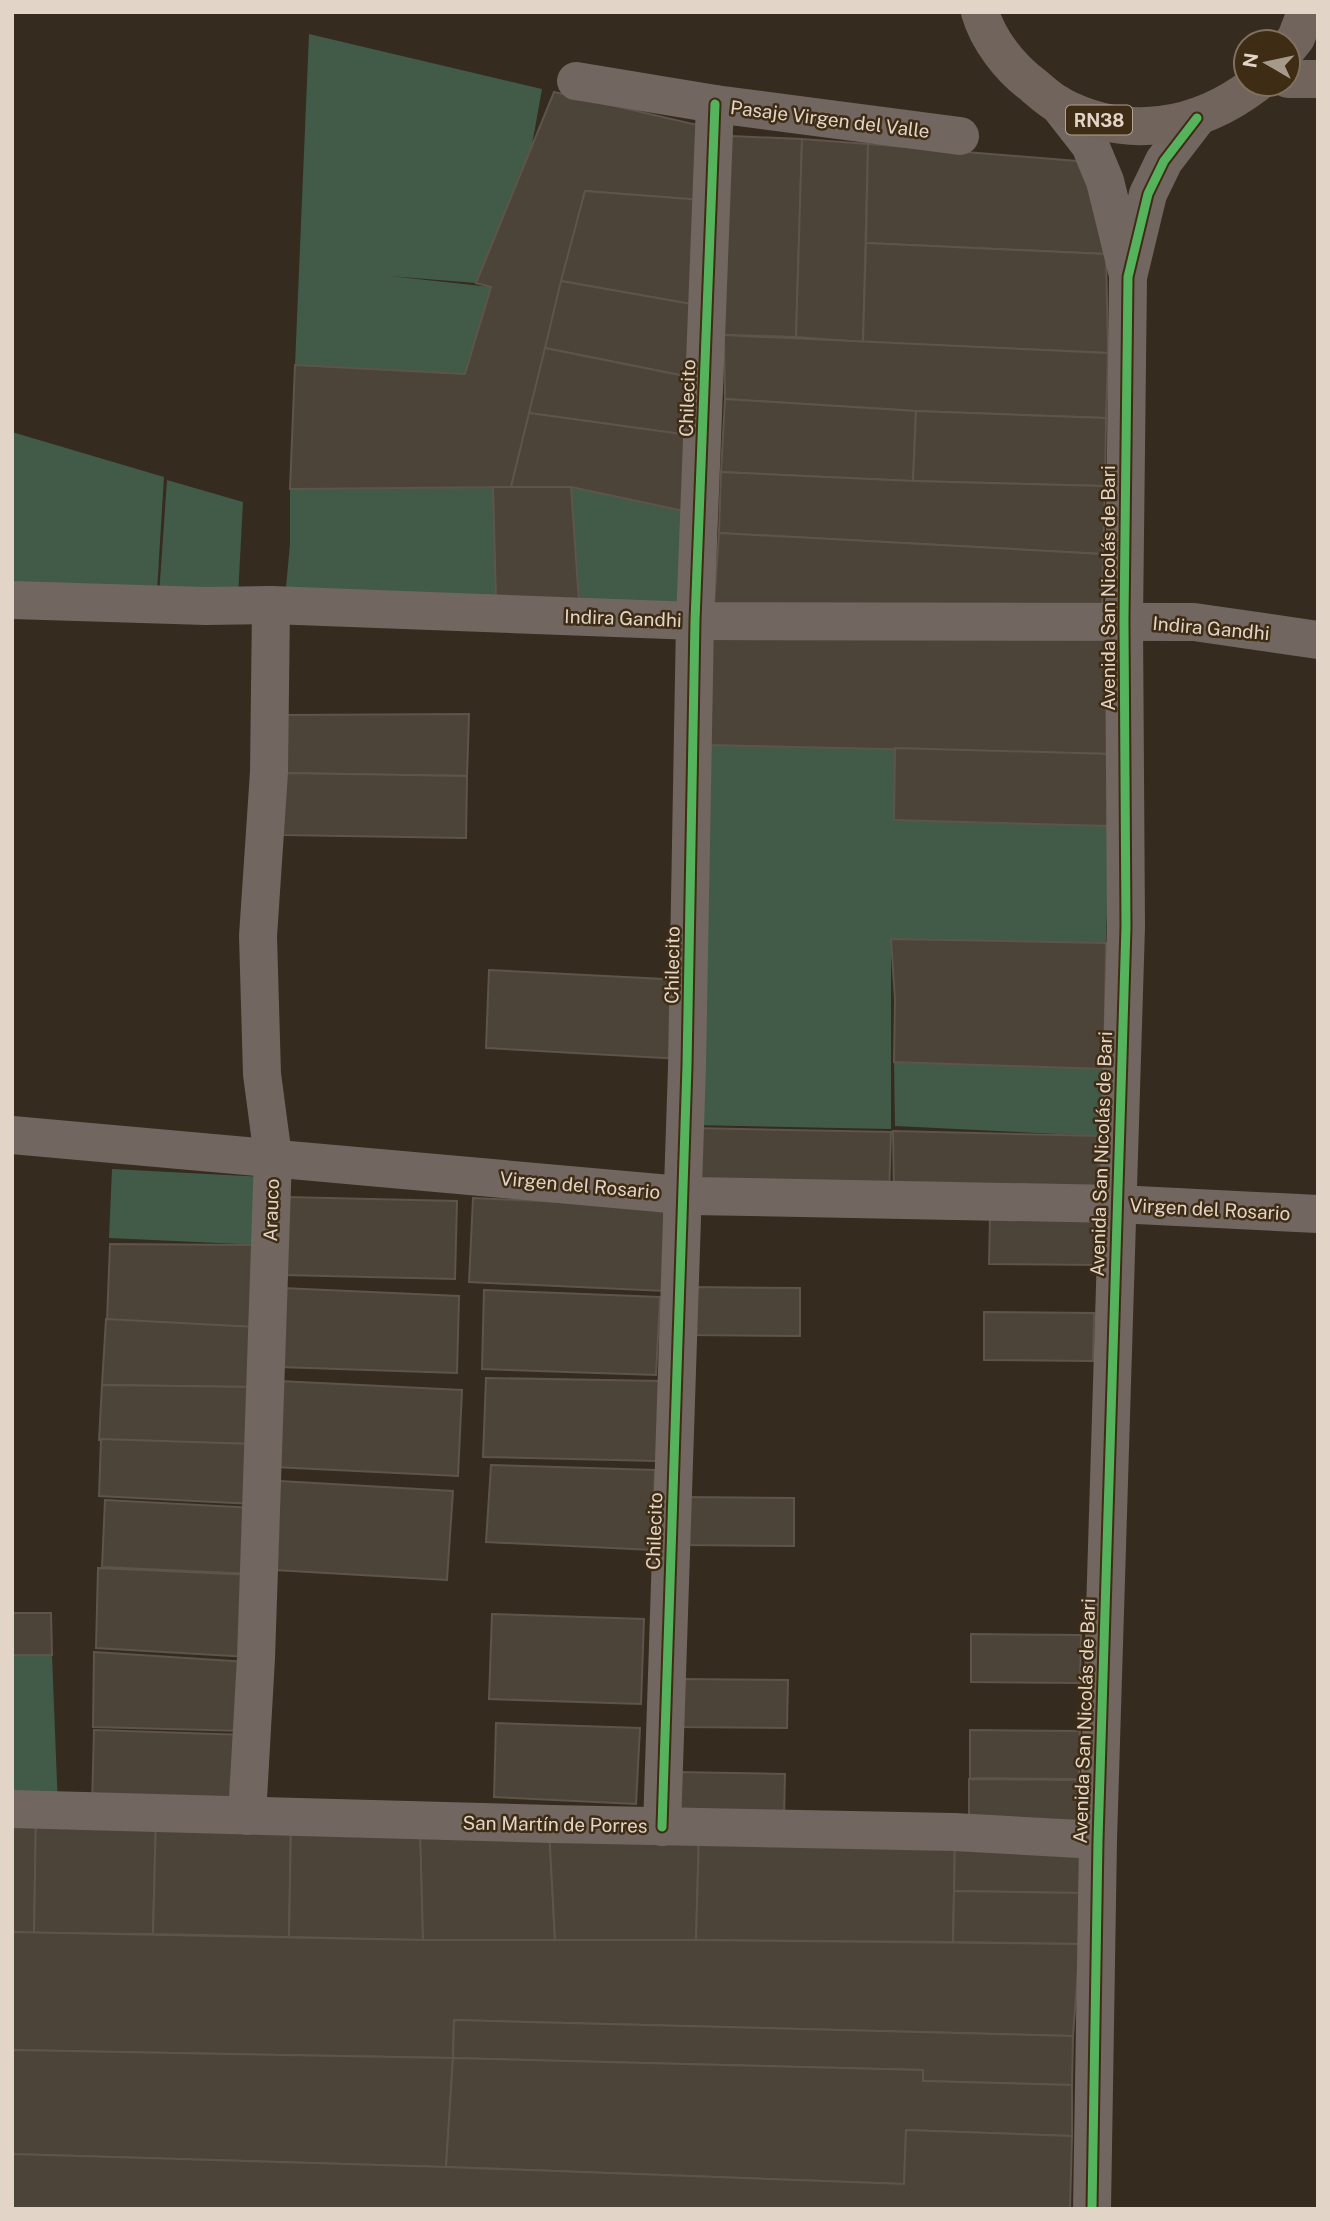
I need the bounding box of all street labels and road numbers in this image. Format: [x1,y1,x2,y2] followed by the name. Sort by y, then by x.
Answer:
[729,96,931,142] street label: Pasaje Virgen del Valle
[1066,106,1132,134] road number: RN38
[675,359,699,437] street label: Chilecito
[1097,465,1119,711] street label: Avenida San Nicolás de Bari
[564,605,682,631] street label: Indira Gandhi
[1152,612,1270,644] street label: Indira Gandhi
[660,926,684,1004] street label: Chilecito
[1086,1031,1116,1277] street label: Avenida San Nicolás de Bari
[499,1167,661,1203] street label: Virgen del Rosario
[259,1178,283,1242] street label: Arauco
[1129,1194,1291,1224] street label: Virgen del Rosario
[642,1492,666,1570] street label: Chilecito
[1069,1598,1099,1844] street label: Avenida San Nicolás de Bari
[462,1811,648,1837] street label: San Martín de Porres

